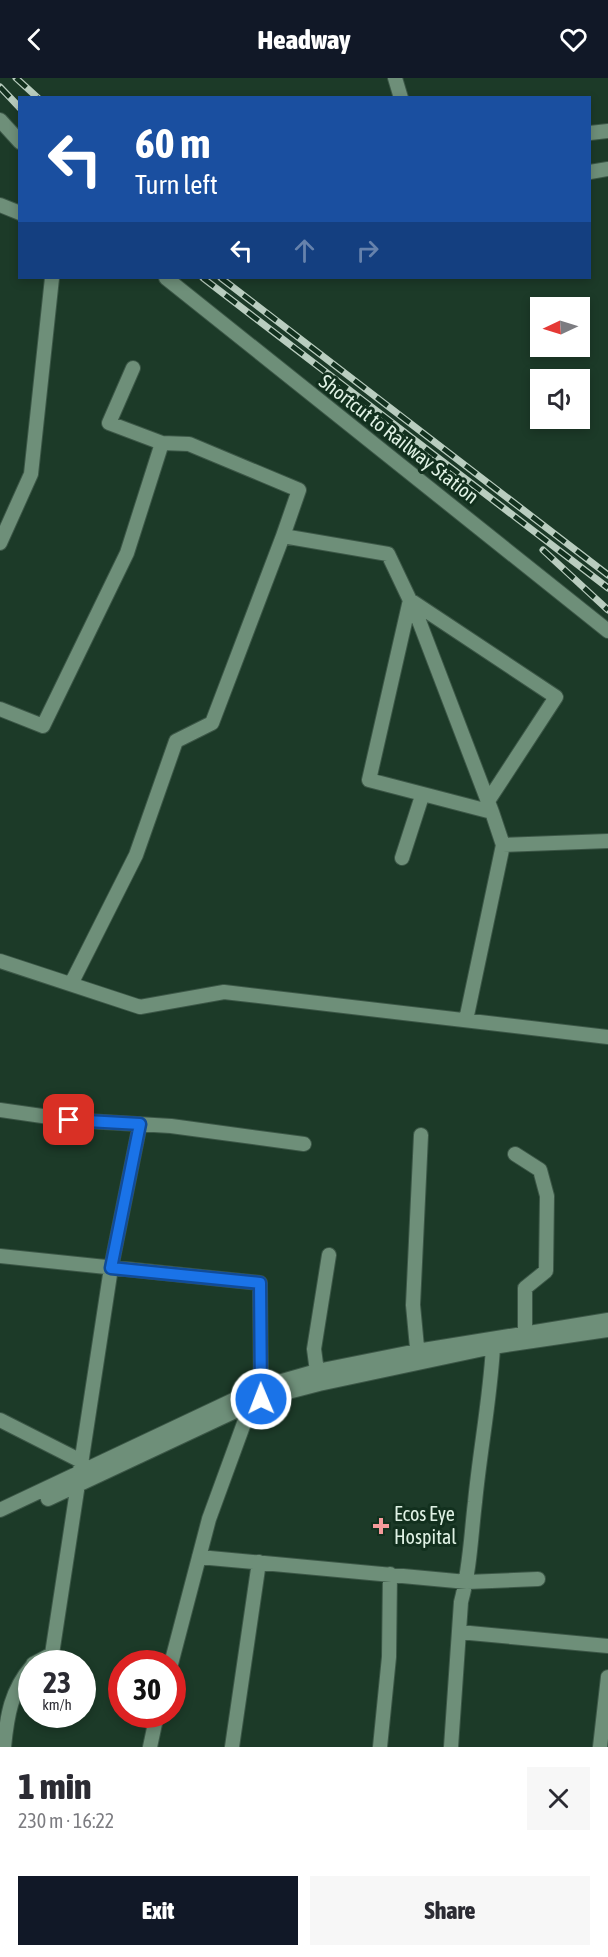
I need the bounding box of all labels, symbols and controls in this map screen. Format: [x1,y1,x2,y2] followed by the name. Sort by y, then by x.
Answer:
[18,23,51,56] icon: back
[557,23,590,56] icon: heart
[258,24,350,55] text: Headway
[135,119,210,167] text: 60 m
[36,120,114,198] icon: left
[135,169,218,200] text: Turn left
[225,234,258,267] icon: left
[288,234,321,267] icon: ahead
[351,234,384,267] icon: right
[530,297,590,357] north arrow
[530,297,590,429] map controls
[315,369,484,508] street label: Shortcut to Railway Station
[530,369,590,429] button: sound
[43,1094,94,1145] pin
[52,1103,85,1136] icon: arrive
[229,1367,293,1431] position arrow
[394,1502,457,1548] place label: Ecos Eye Hospital
[372,1517,390,1535] marker: Ecos Eye Hospital
[108,1650,186,1728] speed limit sign: 30
[43,1665,71,1699] text: 23
[42,1696,72,1713] text: km/h
[18,1765,92,1807] text: 1 min
[527,1767,590,1830] button: close
[18,1809,114,1832] text: 230 m · 16:22
[18,1876,298,1945] button: Exit
[310,1876,590,1945] button: Share

